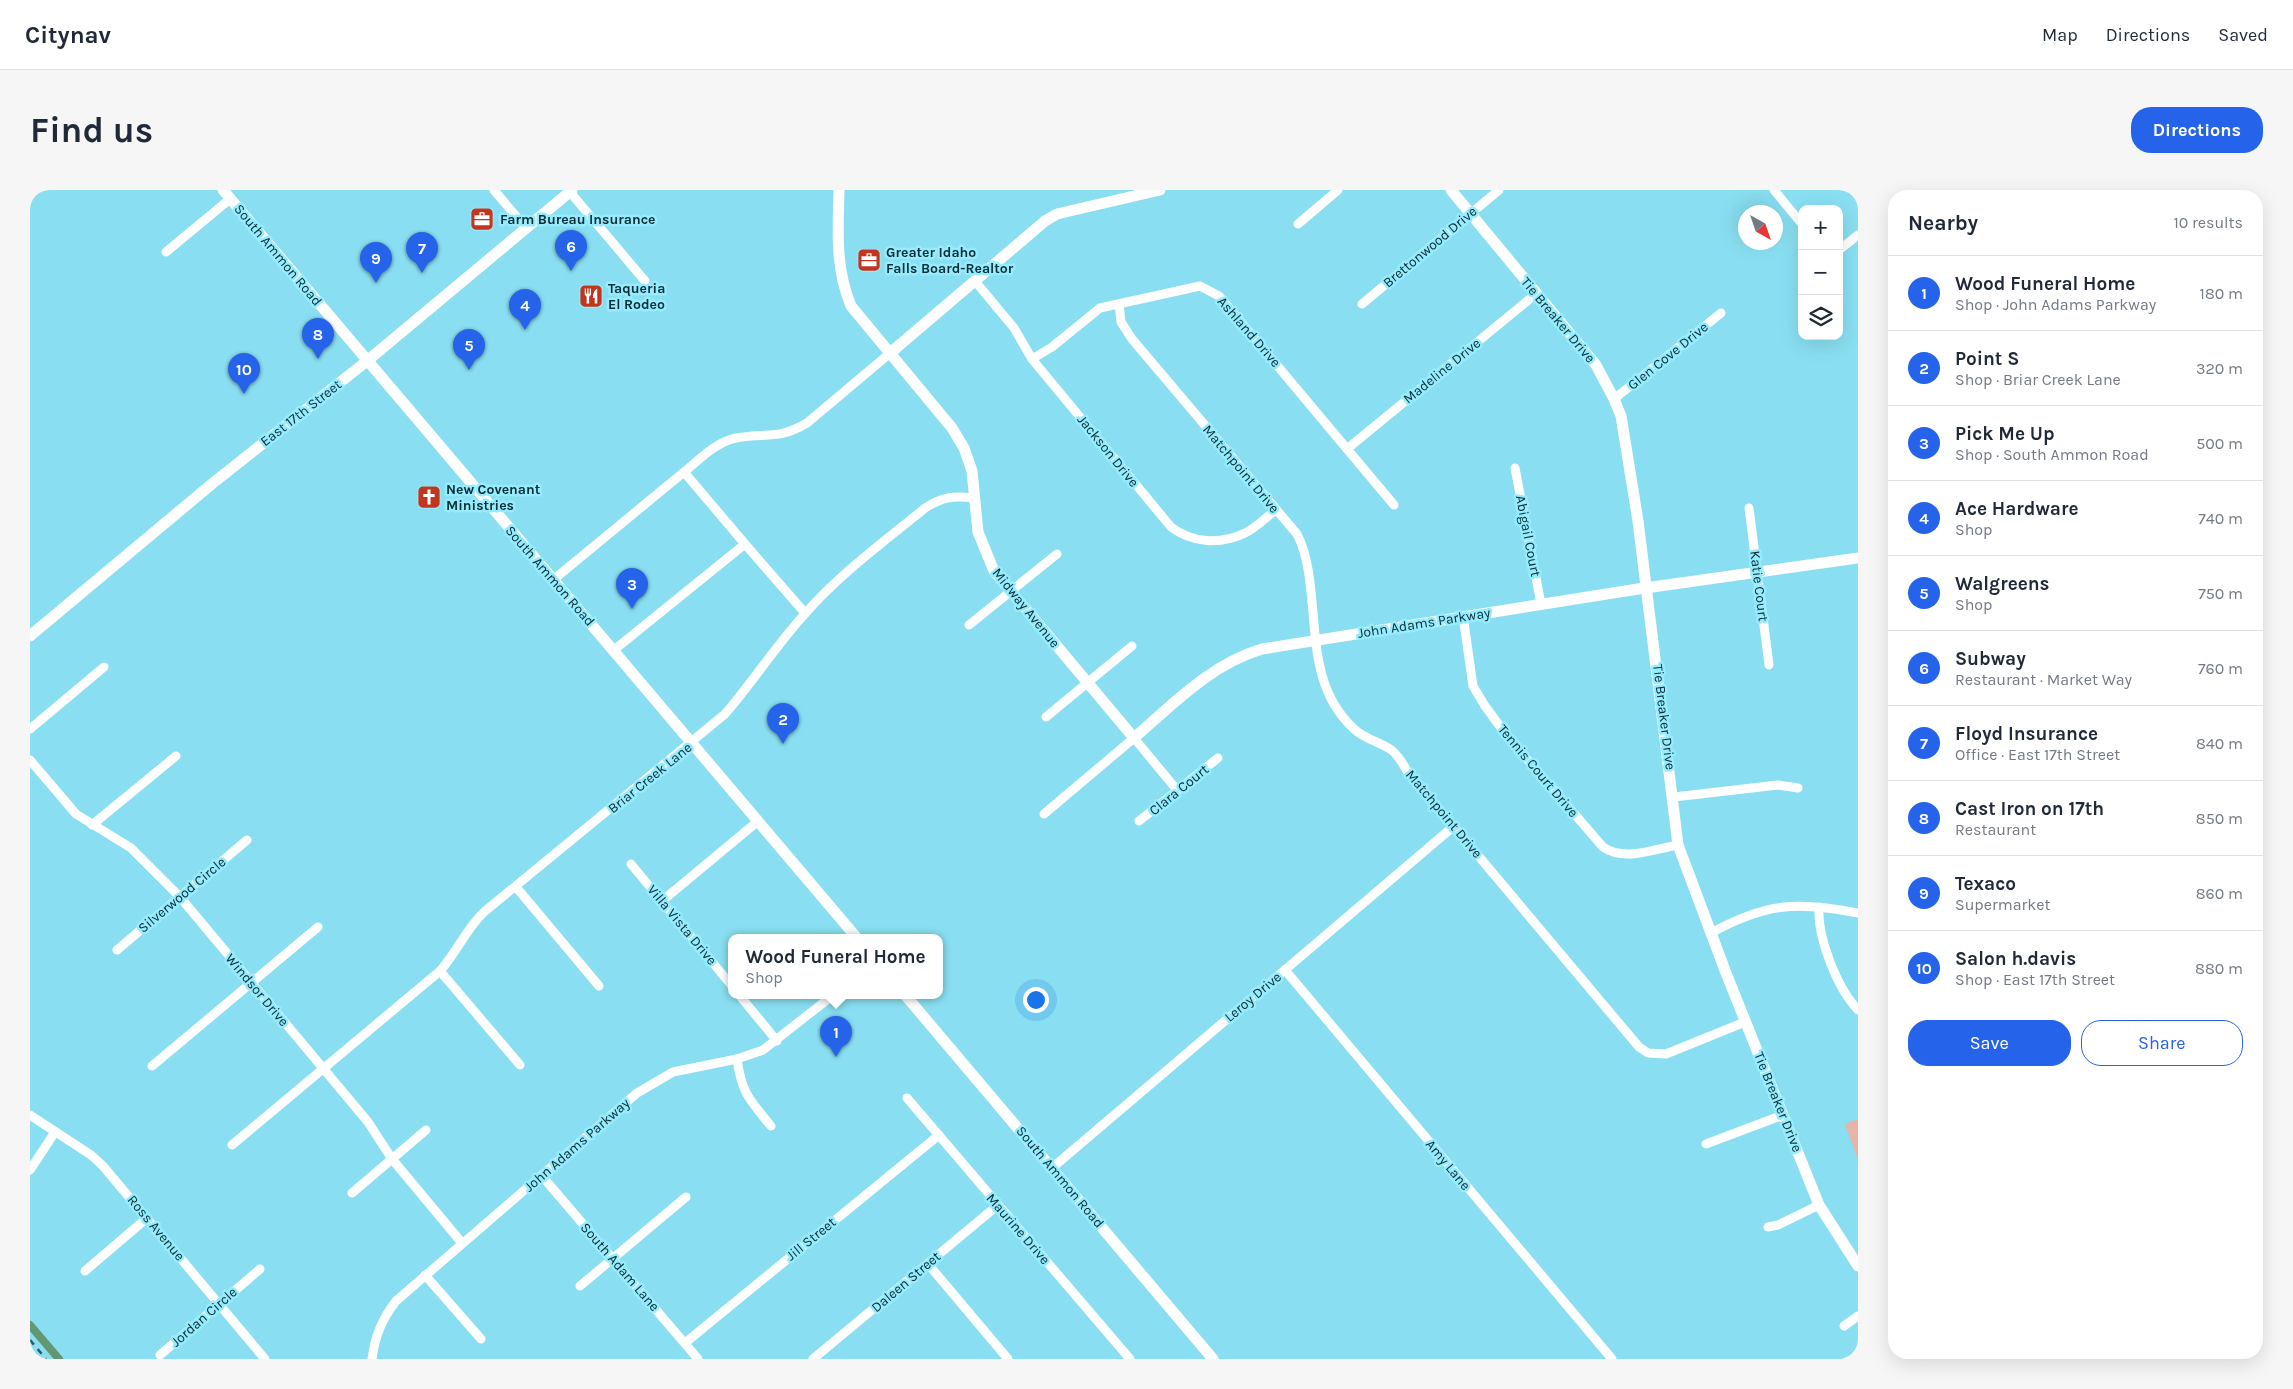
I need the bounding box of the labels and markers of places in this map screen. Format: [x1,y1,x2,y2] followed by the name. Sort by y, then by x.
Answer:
[469,206,495,232] office icon: Farm Bureau Insurance
[500,211,656,228] place label: Farm Bureau Insurance
[555,230,587,271] pin: 6
[406,232,438,273] pin: 7
[360,242,392,283] pin: 9
[886,244,1014,277] place label: Greater Idaho Falls Board-Realtor
[856,247,882,273] office icon: Greater Idaho Falls Board-Realtor
[608,280,665,313] place label: Taqueria El Rodeo
[578,283,604,309] restaurant icon: Taqueria El Rodeo
[509,289,541,330] pin: 4
[302,318,334,359] pin: 8
[453,329,485,370] pin: 5
[228,353,260,394] pin: 10
[446,481,541,514] place label: New Covenant Ministries
[416,484,442,510] church icon: New Covenant Ministries
[616,568,648,609] pin: 3
[767,703,799,744] pin: 2
[820,1016,852,1057] pin: 1

